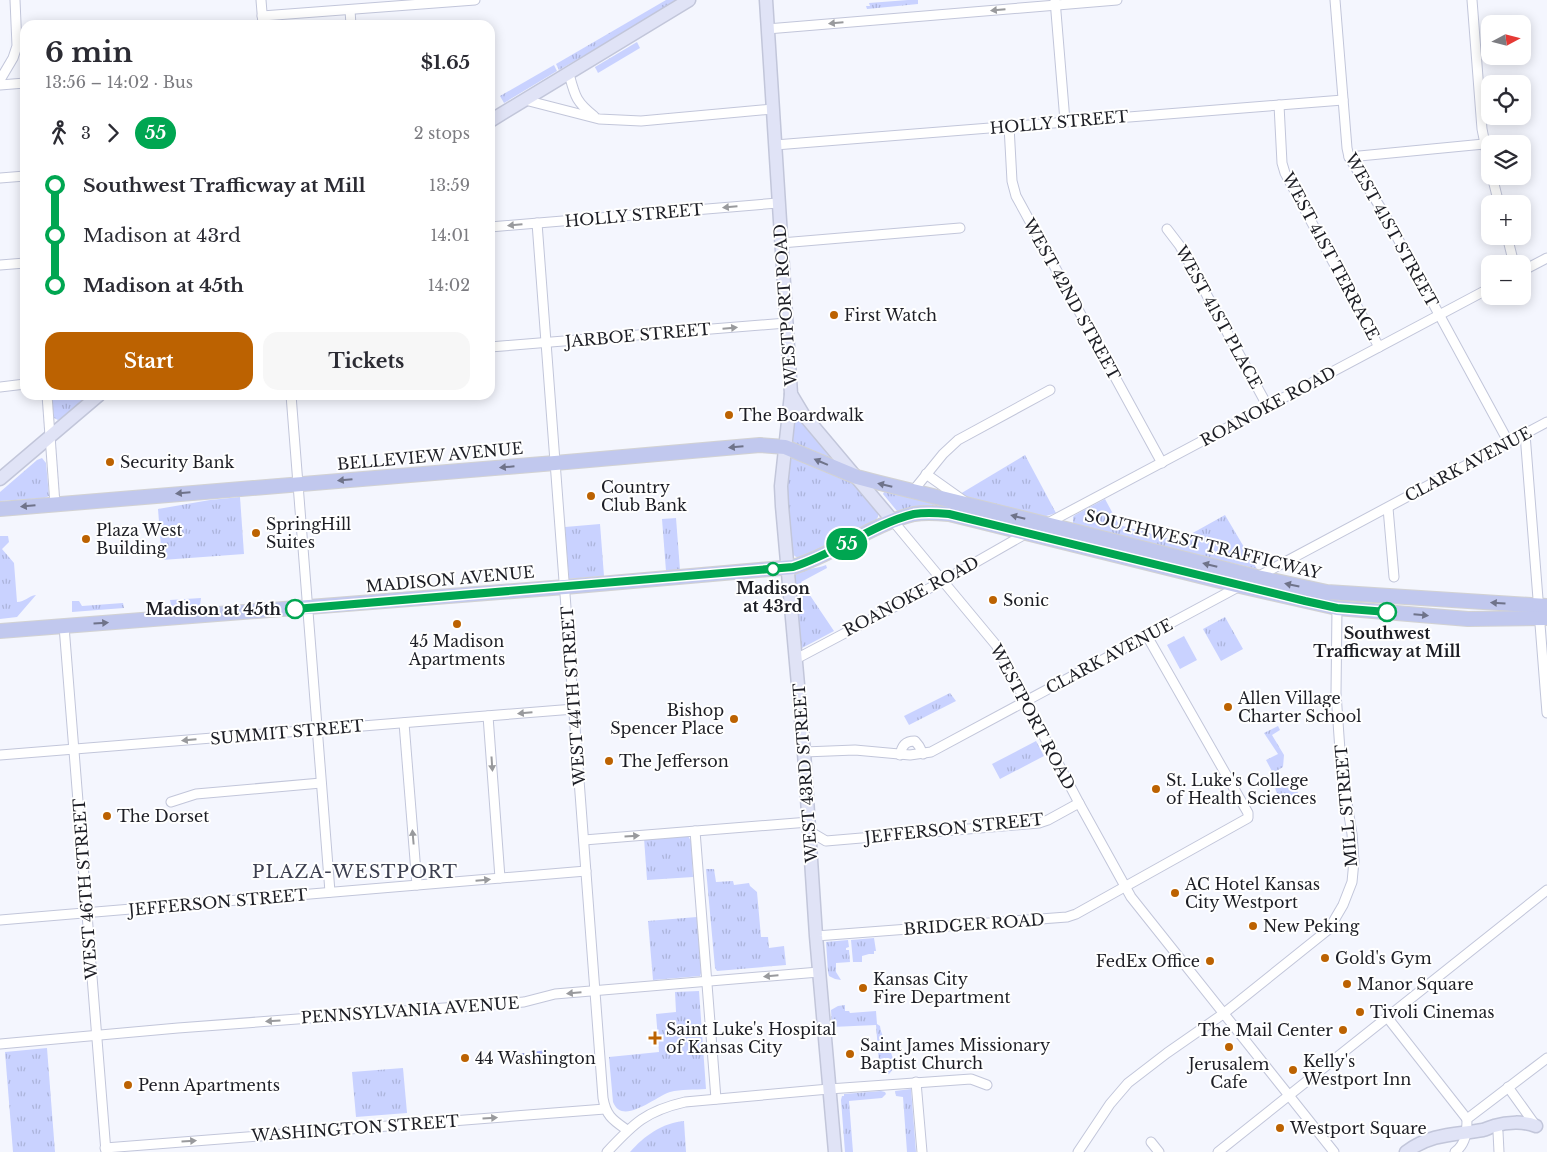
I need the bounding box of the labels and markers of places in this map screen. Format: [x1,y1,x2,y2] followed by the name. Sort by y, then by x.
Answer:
[844,305,937,325] place label: First Watch
[828,309,840,321] marker: First Watch
[739,405,864,425] place label: The Boardwalk
[723,409,735,421] marker: The Boardwalk
[120,452,234,472] place label: Security Bank
[104,456,116,468] marker: Security Bank
[601,477,687,515] place label: Country Club Bank
[585,490,597,502] marker: Country Club Bank
[266,514,351,552] place label: SpringHill Suites
[96,520,183,558] place label: Plaza West Building
[250,527,262,539] marker: SpringHill Suites
[80,533,92,545] marker: Plaza West Building
[766,562,780,576] marker: Madison at 43rd
[736,578,810,616] place label: Madison at 43rd
[1003,590,1049,610] place label: Sonic
[987,594,999,606] marker: Sonic
[145,599,282,619] place label: Madison at 45th
[285,599,305,619] marker: Madison at 45th
[1377,602,1397,622] marker: Southwest Trafficway at Mill
[451,618,463,630] marker: 45 Madison Apartments
[1313,623,1461,661] place label: Southwest Trafficway at Mill
[408,631,505,669] place label: 45 Madison Apartments
[1237,688,1361,726] place label: Allen Village Charter School
[610,700,724,738] place label: Bishop Spencer Place
[1222,701,1234,713] marker: Allen Village Charter School
[728,713,740,725] marker: Bishop Spencer Place
[619,751,729,771] place label: The Jefferson
[603,755,615,767] marker: The Jefferson
[1166,770,1316,808] place label: St. Luke's College of Health Sciences
[1150,783,1162,795] marker: St. Luke's College of Health Sciences
[117,806,209,826] place label: The Dorset
[101,810,113,822] marker: The Dorset
[1184,874,1320,912] place label: AC Hotel Kansas City Westport
[1169,887,1181,899] marker: AC Hotel Kansas City Westport
[1263,916,1360,936] place label: New Peking
[1247,920,1259,932] marker: New Peking
[1335,948,1432,968] place label: Gold's Gym
[1096,951,1200,971] place label: FedEx Office
[1319,952,1331,964] marker: Gold's Gym
[1204,955,1216,967] marker: FedEx Office
[873,969,1011,1007] place label: Kansas City Fire Department
[1357,974,1474,994] place label: Manor Square
[1341,978,1353,990] marker: Manor Square
[857,982,869,994] marker: Kansas City Fire Department
[1370,1002,1495,1022] place label: Tivoli Cinemas
[1354,1006,1366,1018] marker: Tivoli Cinemas
[666,1019,837,1057] place label: Saint Luke's Hospital of Kansas City
[1198,1020,1333,1040] place label: The Mail Center
[1337,1024,1349,1036] marker: The Mail Center
[648,1031,662,1045] marker: Saint Luke's Hospital of Kansas City
[860,1035,1051,1073] place label: Saint James Missionary Baptist Church
[1223,1041,1235,1053] marker: Jerusalem Cafe
[475,1048,596,1068] place label: 44 Washington
[844,1048,856,1060] marker: Saint James Missionary Baptist Church
[1302,1051,1411,1089] place label: Kelly's Westport Inn
[459,1052,471,1064] marker: 44 Washington
[1186,1054,1270,1092] place label: Jerusalem Cafe
[1287,1064,1299,1076] marker: Kelly's Westport Inn
[138,1075,280,1095] place label: Penn Apartments
[122,1079,134,1091] marker: Penn Apartments
[1289,1118,1427,1138] place label: Westport Square
[1274,1122,1286,1134] marker: Westport Square

